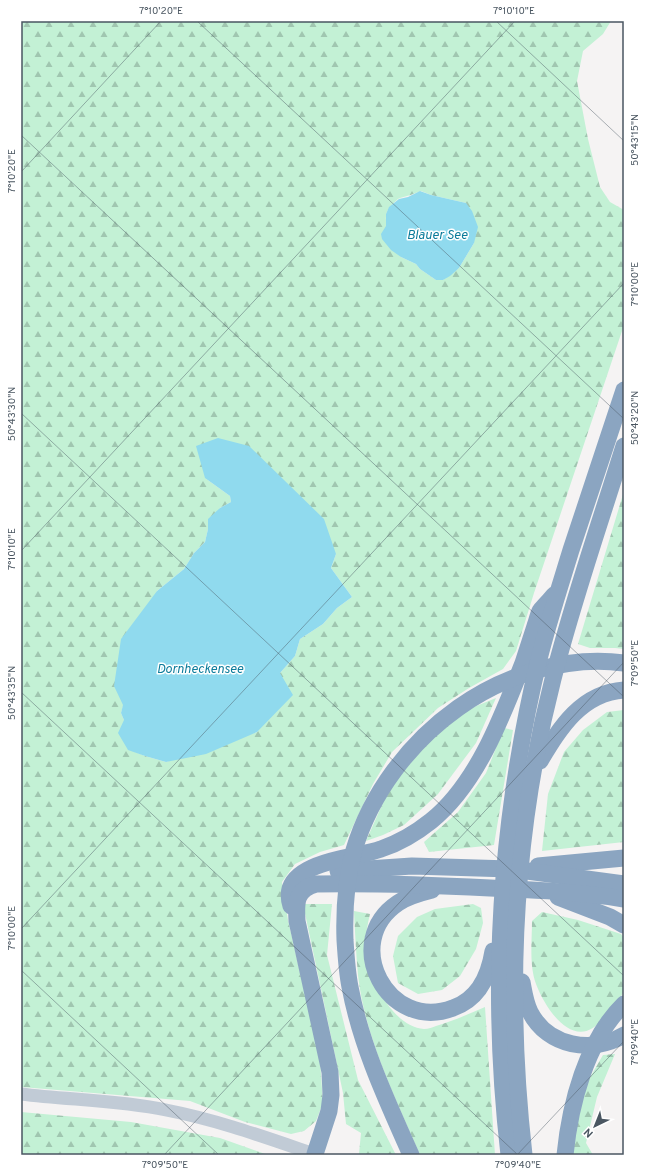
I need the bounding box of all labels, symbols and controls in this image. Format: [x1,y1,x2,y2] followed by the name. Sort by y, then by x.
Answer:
[139,5,183,18] text: 7°10'20"E
[493,5,535,18] text: 7°10'10"E
[629,114,642,166] text: 50°43'15"N
[6,149,19,193] text: 7°10'20"E
[407,228,468,244] water label: Blauer See
[629,262,642,306] text: 7°10'00"E
[6,387,19,441] text: 50°43'30"N
[629,391,642,445] text: 50°43'20"N
[6,528,19,570] text: 7°10'10"E
[629,640,642,686] text: 7°09'50"E
[157,662,244,678] water label: Dornheckensee
[6,666,19,720] text: 50°43'35"N
[6,906,19,950] text: 7°10'00"E
[629,1019,642,1065] text: 7°09'40"E
[575,1106,615,1146] north arrow
[581,1125,597,1140] text: N
[142,1159,188,1172] text: 7°09'50"E
[495,1159,541,1172] text: 7°09'40"E

